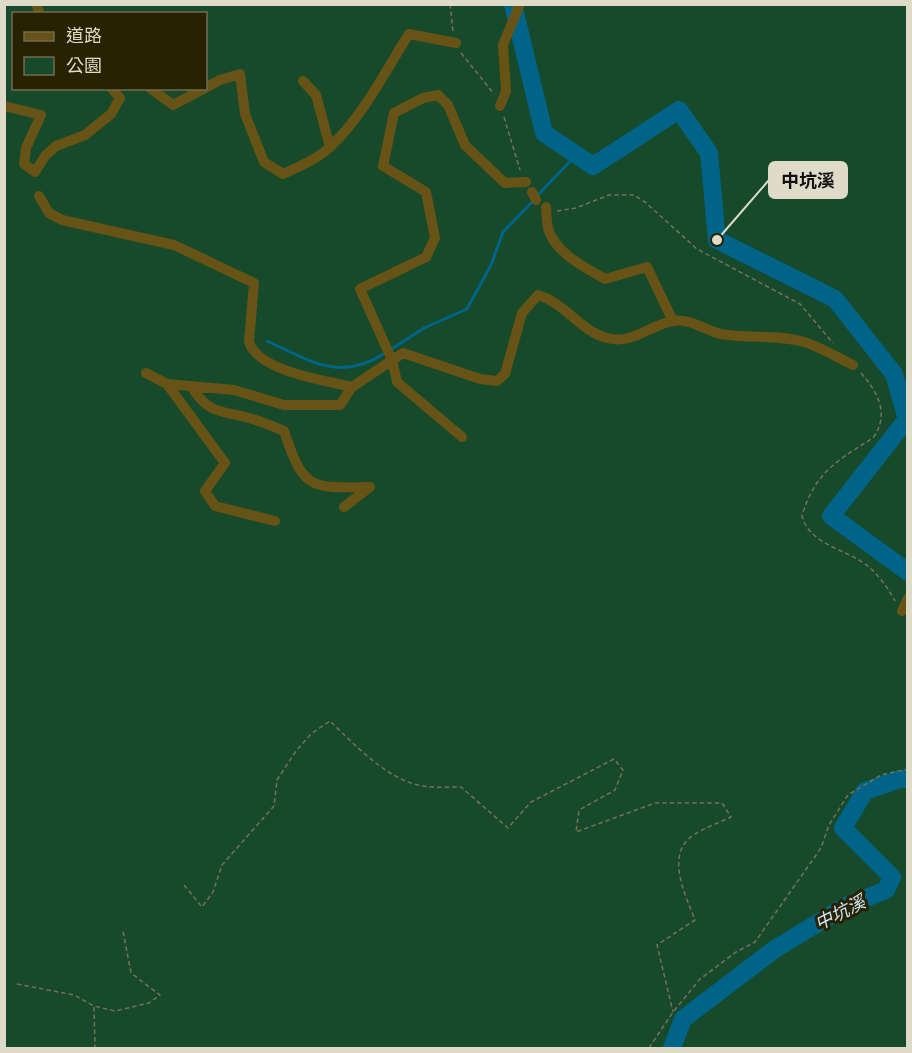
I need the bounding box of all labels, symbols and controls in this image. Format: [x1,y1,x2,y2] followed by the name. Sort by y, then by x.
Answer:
[12,12,207,90] legend
[66,25,102,47] text: 道路
[66,55,102,77] text: 公園
[769,162,847,198] callout: 中坑溪
[781,170,835,192] text: 中坑溪
[811,890,872,935] water label: 中坑溪

